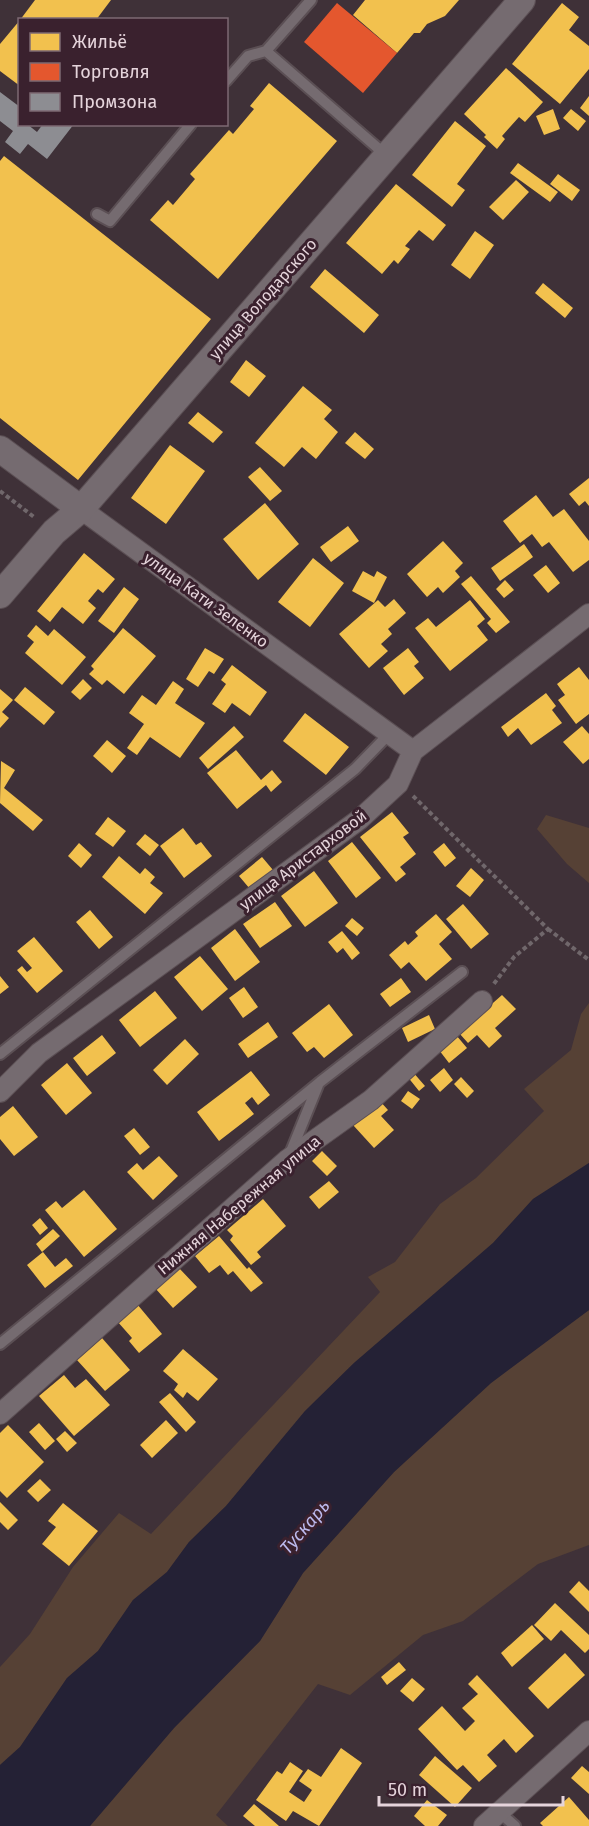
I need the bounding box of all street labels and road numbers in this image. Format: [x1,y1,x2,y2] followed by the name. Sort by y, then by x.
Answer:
[205,235,321,363] street label: улица Володарского
[140,548,272,652] street label: улица Кати Зеленко
[236,806,370,914] street label: улица Аристарховой
[154,1131,324,1279] street label: Нижняя Набережная улица

